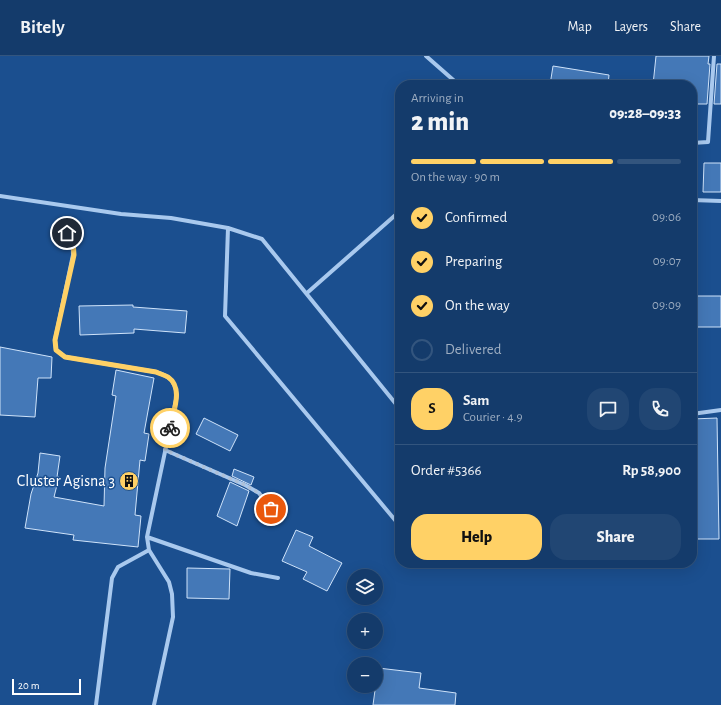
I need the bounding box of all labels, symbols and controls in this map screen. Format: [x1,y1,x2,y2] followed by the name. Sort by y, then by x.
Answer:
[20,18,65,37] text: Bitely
[567,20,592,34] text: Map
[614,20,648,34] text: Layers
[670,20,701,34] text: Share
[411,92,464,105] text: Arriving in
[609,106,681,121] text: 09:28–09:33
[411,109,469,135] text: 2 min
[411,171,500,184] text: On the way · 90 m
[411,207,433,229] icon: check
[445,210,507,225] text: Confirmed
[652,211,681,224] text: 09:06
[50,216,84,250] pin
[56,222,78,244] icon: home
[411,251,433,273] icon: check
[445,254,502,269] text: Preparing
[653,255,681,268] text: 09:07
[411,295,433,317] icon: check
[445,298,510,313] text: On the way
[652,299,681,312] text: 09:09
[445,342,502,357] text: Delivered
[587,388,629,430] button: chat
[639,388,681,430] button: phone
[463,393,489,408] text: Sam
[428,401,436,416] text: S
[150,408,190,448] courier
[463,411,523,424] text: Courier · 4.9
[159,417,181,439] icon: bike
[411,463,482,478] text: Order #5366
[622,463,681,478] text: Rp 58,900
[118,470,140,492] building icon: Cluster Agisna 3
[17,473,115,489] place label: Cluster Agisna 3
[254,492,288,526] pin
[260,498,282,520] icon: bag
[411,514,542,560] button: Help
[550,514,681,560] button: Share
[347,569,383,693] map controls
[347,569,383,605] button: layers
[347,613,383,649] button: +
[347,657,383,693] button: −
[12,677,81,696] scale bar
[18,680,39,691] text: 20 m

